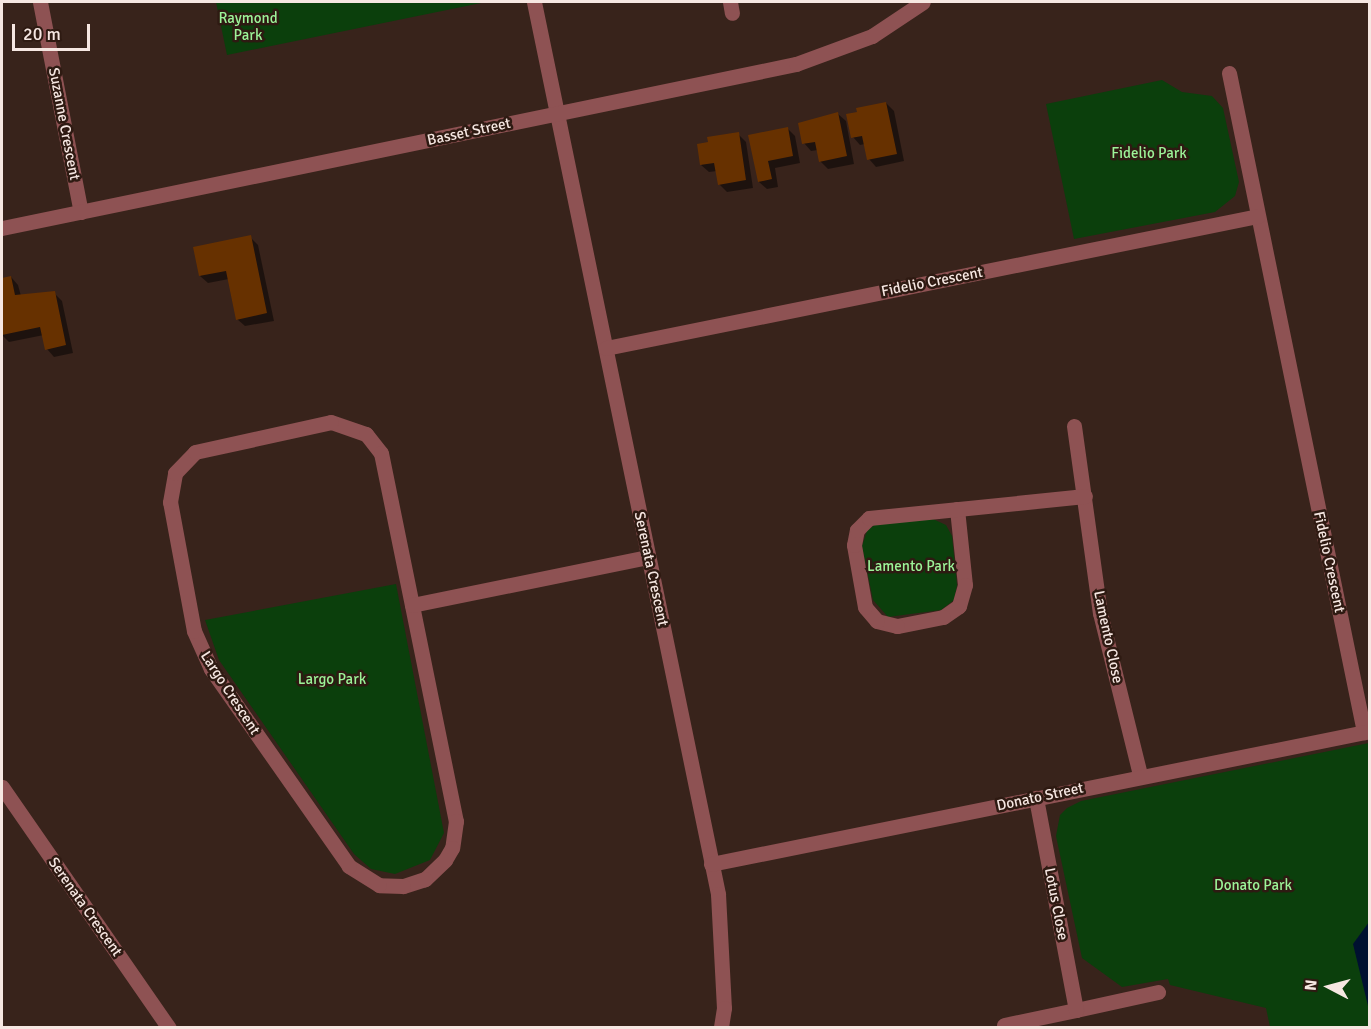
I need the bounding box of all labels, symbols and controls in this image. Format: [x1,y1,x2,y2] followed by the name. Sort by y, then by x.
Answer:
[218,9,278,44] park label: Raymond Park
[15,12,93,50] scale bar
[23,23,61,45] text: 20 m
[44,66,84,182] street label: Suzanne Crescent
[426,114,512,150] street label: Basset Street
[1111,145,1187,163] park label: Fidelio Park
[880,263,984,301] street label: Fidelio Crescent
[630,510,672,628] street label: Serenata Crescent
[1309,510,1349,614] street label: Fidelio Crescent
[867,558,955,576] park label: Lamento Park
[1089,589,1127,685] street label: Lamento Close
[196,648,264,738] street label: Largo Crescent
[298,671,366,689] park label: Largo Park
[995,779,1085,815] street label: Donato Street
[44,854,126,960] street label: Serenata Crescent
[1040,866,1072,942] street label: Lotus Close
[1214,877,1292,895] park label: Donato Park
[1299,957,1359,1017] north arrow
[1301,979,1322,992] text: N

